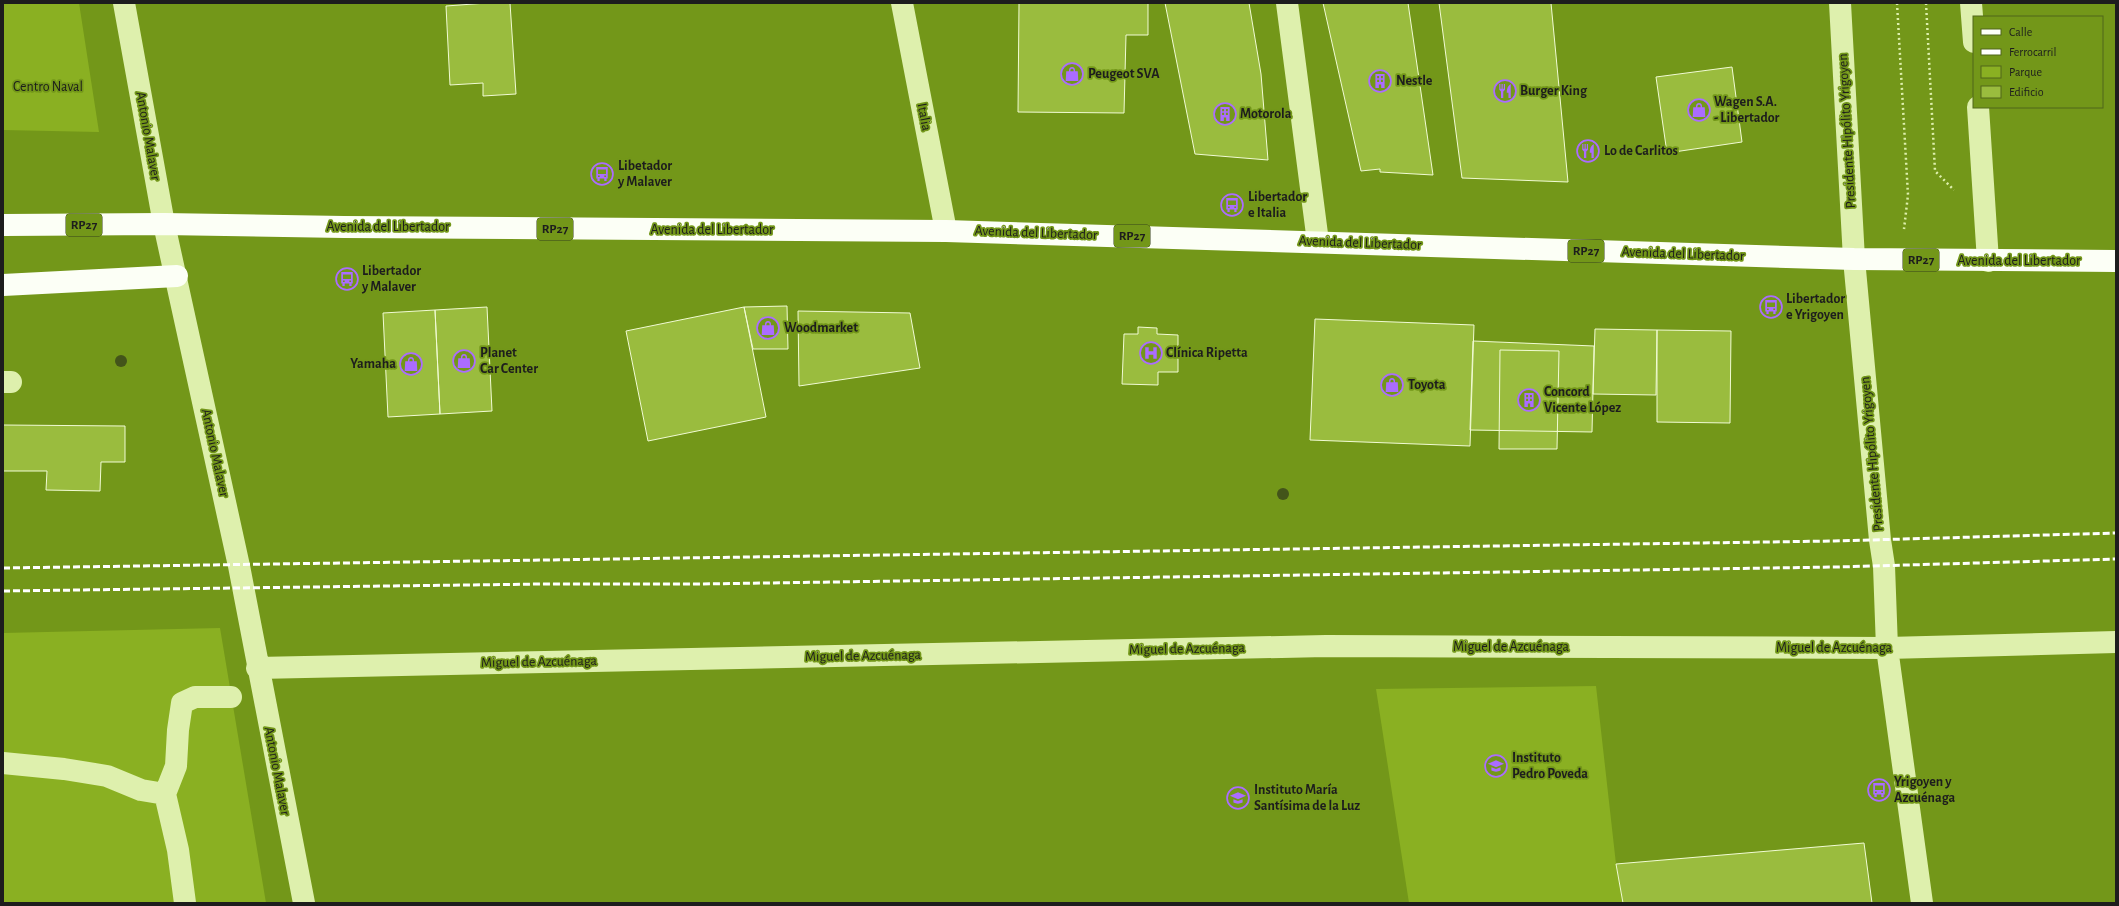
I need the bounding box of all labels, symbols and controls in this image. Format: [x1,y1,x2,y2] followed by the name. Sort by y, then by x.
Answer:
[1973,16,2103,108] legend
[2009,26,2032,38] text: Calle
[2009,46,2056,58] text: Ferrocarril
[1836,53,1858,209] street label: Presidente Hipólito Yrigoyen
[1059,61,1085,87] shop icon: Peugeot SVA
[2009,66,2042,78] text: Parque
[1088,67,1160,81] place label: Peugeot SVA
[1367,68,1393,94] building icon: Nestle
[1396,74,1433,88] place label: Nestle
[1492,78,1518,104] restaurant icon: Burger King
[13,80,83,94] park label: Centro Naval
[1520,84,1588,98] place label: Burger King
[2009,86,2044,98] text: Edificio
[133,91,163,182] street label: Antonio Malaver
[1714,95,1780,125] place label: Wagen S.A. - Libertador
[1686,97,1712,123] shop icon: Wagen S.A. - Libertador
[1212,101,1238,127] building icon: Motorola
[914,102,934,133] street label: Italia
[1240,107,1292,121] place label: Motorola
[1575,138,1601,164] restaurant icon: Lo de Carlitos
[1604,144,1678,158] place label: Lo de Carlitos
[617,159,672,189] place label: Libetador y Malaver
[589,161,615,187] bus stop icon: Libetador y Malaver
[1248,190,1307,220] place label: Libertador e Italia
[1219,192,1245,218] bus stop icon: Libertador e Italia
[66,214,102,236] road number: RP27
[537,218,573,240] road number: RP27
[327,220,450,234] street label: Avenida del Libertador
[651,223,774,237] street label: Avenida del Libertador
[974,224,1098,242] street label: Avenida del Libertador
[1114,225,1150,247] road number: RP27
[1298,234,1422,252] street label: Avenida del Libertador
[1568,240,1604,262] road number: RP27
[1621,245,1745,263] street label: Avenida del Libertador
[1903,249,1939,271] road number: RP27
[1958,254,2081,268] street label: Avenida del Libertador
[361,264,421,294] place label: Libertador y Malaver
[334,266,360,292] bus stop icon: Libertador y Malaver
[1786,292,1845,322] place label: Libertador e Yrigoyen
[1758,294,1784,320] bus stop icon: Libertador e Yrigoyen
[755,315,781,341] shop icon: Woodmarket
[784,321,858,335] place label: Woodmarket
[1138,340,1164,366] hospital icon: Clínica Ripetta
[480,346,538,376] place label: Planet Car Center
[1166,346,1248,360] place label: Clínica Ripetta
[451,348,477,374] shop icon: Planet Car Center
[398,351,424,377] shop icon: Yamaha
[350,357,396,371] place label: Yamaha
[1379,372,1405,398] shop icon: Toyota
[1858,376,1886,532] street label: Presidente Hipólito Yrigoyen
[1408,378,1446,392] place label: Toyota
[1544,385,1621,415] place label: Concord Vicente López
[1516,387,1542,413] building icon: Concord Vicente López
[199,408,231,499] street label: Antonio Malaver
[1453,640,1570,654] street label: Miguel de Azcuénaga
[1129,641,1246,657] street label: Miguel de Azcuénaga
[1776,641,1893,655] street label: Miguel de Azcuénaga
[805,648,922,664] street label: Miguel de Azcuénaga
[481,654,598,670] street label: Miguel de Azcuénaga
[262,726,293,817] street label: Antonio Malaver
[1512,751,1588,781] place label: Instituto Pedro Poveda
[1483,753,1509,779] school or university icon: Instituto Pedro Poveda
[1894,775,1956,805] place label: Yrigoyen y Azcuénaga
[1866,777,1892,803] bus stop icon: Yrigoyen y Azcuénaga
[1254,783,1360,813] place label: Instituto María Santísima de la Luz
[1225,785,1251,811] school or university icon: Instituto María Santísima de la Luz

